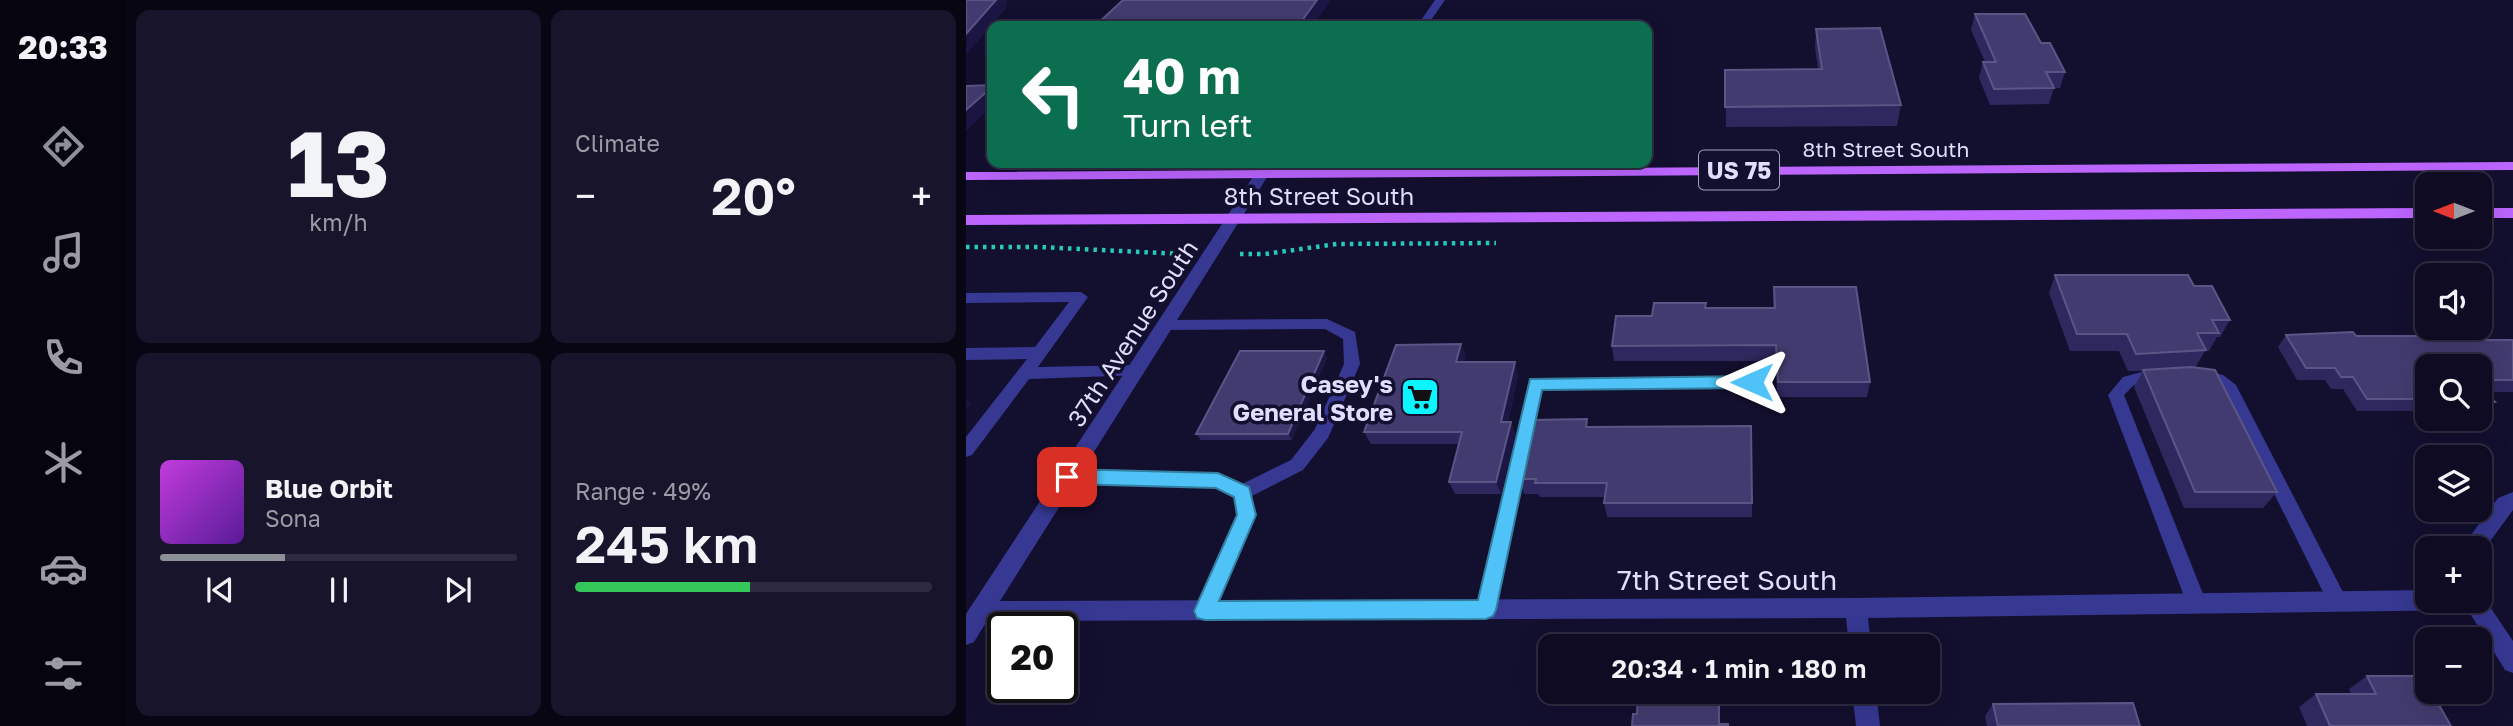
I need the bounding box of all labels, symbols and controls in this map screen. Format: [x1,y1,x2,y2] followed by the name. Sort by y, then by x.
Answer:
[18,28,108,66] text: 20:33
[1123,46,1241,105] text: 40 m
[1008,49,1099,140] icon: left
[1123,106,1252,144] text: Turn left
[287,108,390,217] text: 13
[39,122,88,171] icon: directions
[575,129,660,157] text: Climate
[1803,136,1969,162] street label: 8th Street South
[1699,150,1779,190] road number: US 75
[711,164,796,226] text: 20°
[2415,172,2492,248] north arrow
[2415,172,2492,704] map controls
[575,173,596,218] text: −
[911,173,932,218] text: +
[1224,181,1414,210] street label: 8th Street South
[309,208,368,236] text: km/h
[39,228,88,277] icon: music
[1061,234,1203,432] street label: 37th Avenue South
[2415,263,2492,340] button: sound
[39,333,88,382] icon: phone
[1715,345,1789,419] position arrow
[2415,354,2492,431] button: search
[1233,369,1393,426] place label: Casey's General Store
[1399,376,1441,418] supermarket icon: Casey's General Store
[39,438,88,487] icon: climate
[2415,445,2492,522] button: layers
[1037,447,1097,507] pin
[1048,458,1086,496] icon: arrive
[265,473,393,504] text: Blue Orbit
[575,477,711,505] text: Range · 49%
[265,504,321,532] text: Sona
[575,512,758,574] text: 245 km
[2415,536,2492,613] button: +
[39,544,88,593] icon: car
[1617,563,1837,596] street label: 7th Street South
[201,571,239,609] icon: previous
[320,571,358,609] icon: pause
[439,571,477,609] icon: next
[987,612,1078,703] speed limit sign: 20
[2415,627,2492,704] button: −
[39,649,88,698] icon: filters
[1612,653,1866,684] text: 20:34 · 1 min · 180 m

